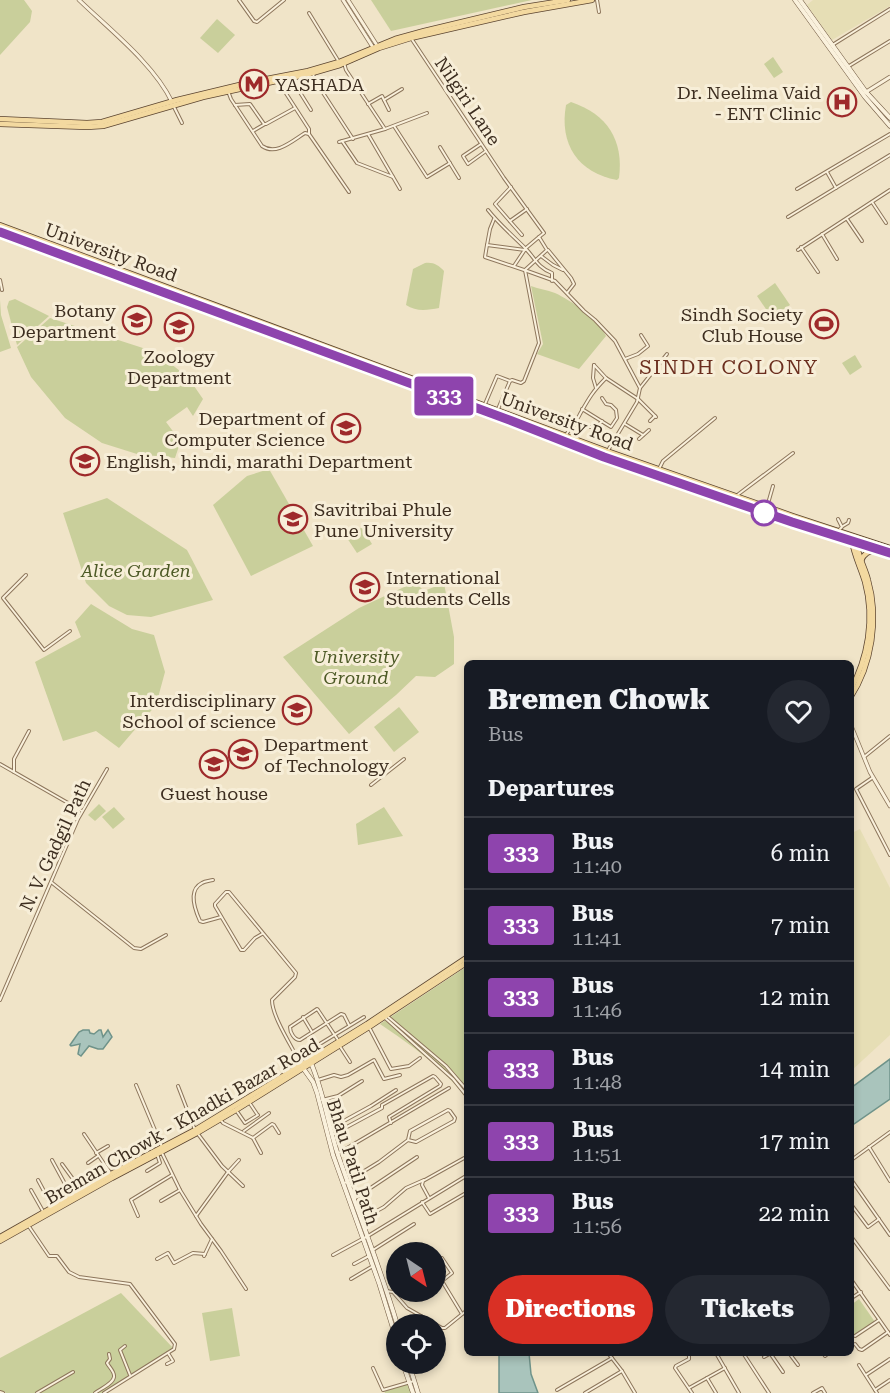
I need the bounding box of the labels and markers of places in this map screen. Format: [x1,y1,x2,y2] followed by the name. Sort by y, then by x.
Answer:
[238,68,270,100] metro station icon: YASHADA
[275,74,365,95] place label: YASHADA
[677,82,821,124] place label: Dr. Neelima Vaid - ENT Clinic
[826,86,858,118] hospital icon: Dr. Neelima Vaid - ENT Clinic
[12,300,116,342] place label: Botany Department
[121,304,153,336] school or university icon: Botany Department
[681,304,803,346] place label: Sindh Society Club House
[808,308,840,340] sports icon: Sindh Society Club House
[163,311,195,343] school or university icon: Zoology Department
[127,346,231,388] place label: Zoology Department
[164,408,326,450] place label: Department of Computer Science
[330,412,362,444] school or university icon: Department of Computer Science
[69,445,101,477] school or university icon: English, hindi, marathi Department
[106,451,412,472] place label: English, hindi, marathi Department
[314,499,454,541] place label: Savitribai Phule Pune University
[751,500,777,526] unlabelled marker
[277,503,309,535] school or university icon: Savitribai Phule Pune University
[386,567,510,609] place label: International Students Cells
[349,571,381,603] school or university icon: International Students Cells
[123,690,276,732] place label: Interdisciplinary School of science
[281,694,313,726] school or university icon: Interdisciplinary School of science
[264,734,389,776] place label: Department of Technology
[227,738,259,770] school or university icon: Department of Technology
[198,748,230,780] school or university icon: Guest house
[160,783,268,804] place label: Guest house

